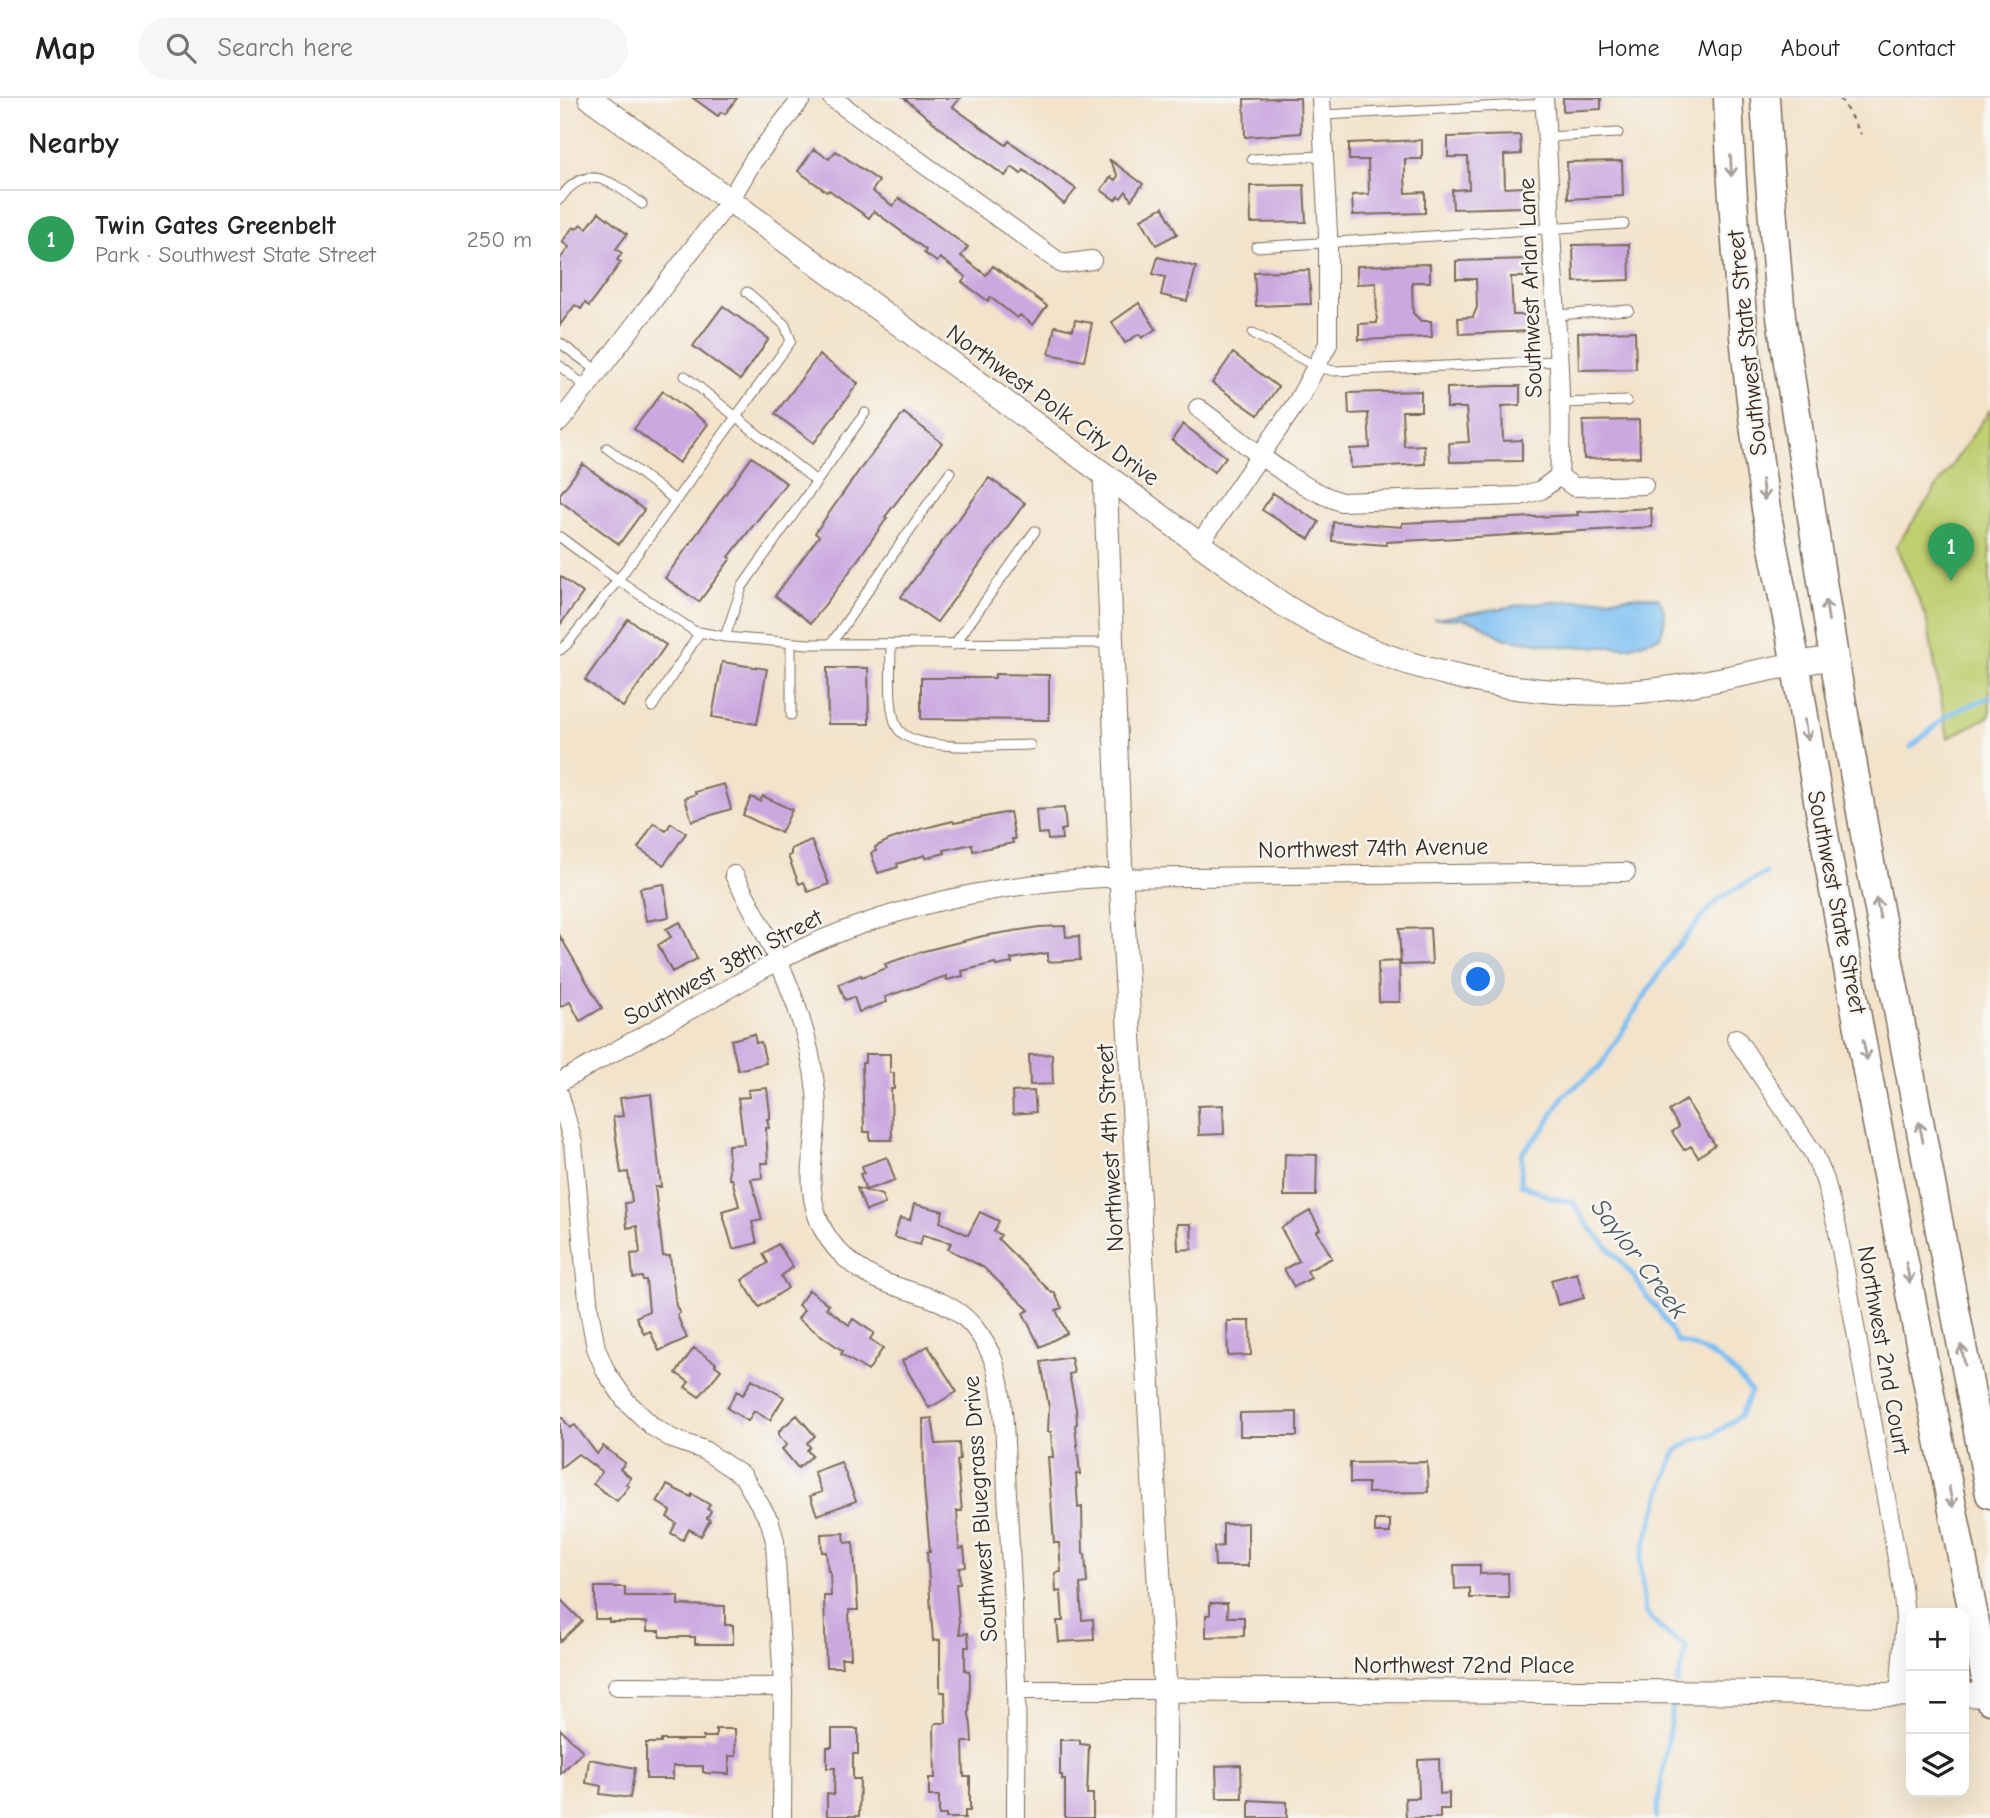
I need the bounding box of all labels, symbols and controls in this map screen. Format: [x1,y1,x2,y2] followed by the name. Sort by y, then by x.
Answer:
[138,17,628,80] search box
[35,29,96,67] text: Map
[162,29,200,67] icon: search
[218,33,353,63] text: Search here
[1598,34,1659,62] text: Home
[1697,34,1743,62] text: Map
[1781,34,1839,62] text: About
[1877,34,1955,62] text: Contact
[28,126,119,161] text: Nearby
[1724,154,1737,177] one-way arrow
[1512,177,1548,399] street label: Southwest Arlan Lane
[95,211,336,241] text: Twin Gates Greenbelt
[46,226,56,253] text: 1
[467,226,532,253] text: 250 m
[1721,228,1773,457] street label: Southwest State Street
[95,241,376,268] text: Park · Southwest State Street
[941,318,1165,492] street label: Northwest Polk City Drive
[1757,478,1770,501] one-way arrow
[1928,523,1974,581] pin: 1
[1820,601,1833,623] one-way arrow
[1800,718,1813,741] one-way arrow
[1802,788,1873,1017] street label: Southwest State Street
[1258,832,1488,864] street label: Northwest 74th Avenue
[1871,897,1885,920] one-way arrow
[619,902,828,1031] street label: Southwest 38th Street
[1461,962,1495,996] your location
[1858,1038,1872,1061] one-way arrow
[1091,1042,1129,1253] street label: Northwest 4th Street
[1913,1121,1927,1144] one-way arrow
[1584,1193,1694,1325] water label: Saylor Creek
[1852,1244,1916,1458] street label: Northwest 2nd Court
[1901,1261,1915,1284] one-way arrow
[1956,1344,1970,1367] one-way arrow
[957,1375,1003,1643] street label: Southwest Bluegrass Drive
[1944,1485,1958,1508] one-way arrow
[1906,1608,1969,1797] map controls
[1906,1608,1969,1671] button: +
[1353,1651,1575,1679] street label: Northwest 72nd Place
[1906,1671,1969,1734] button: −
[1906,1734,1969,1797] button: layers

